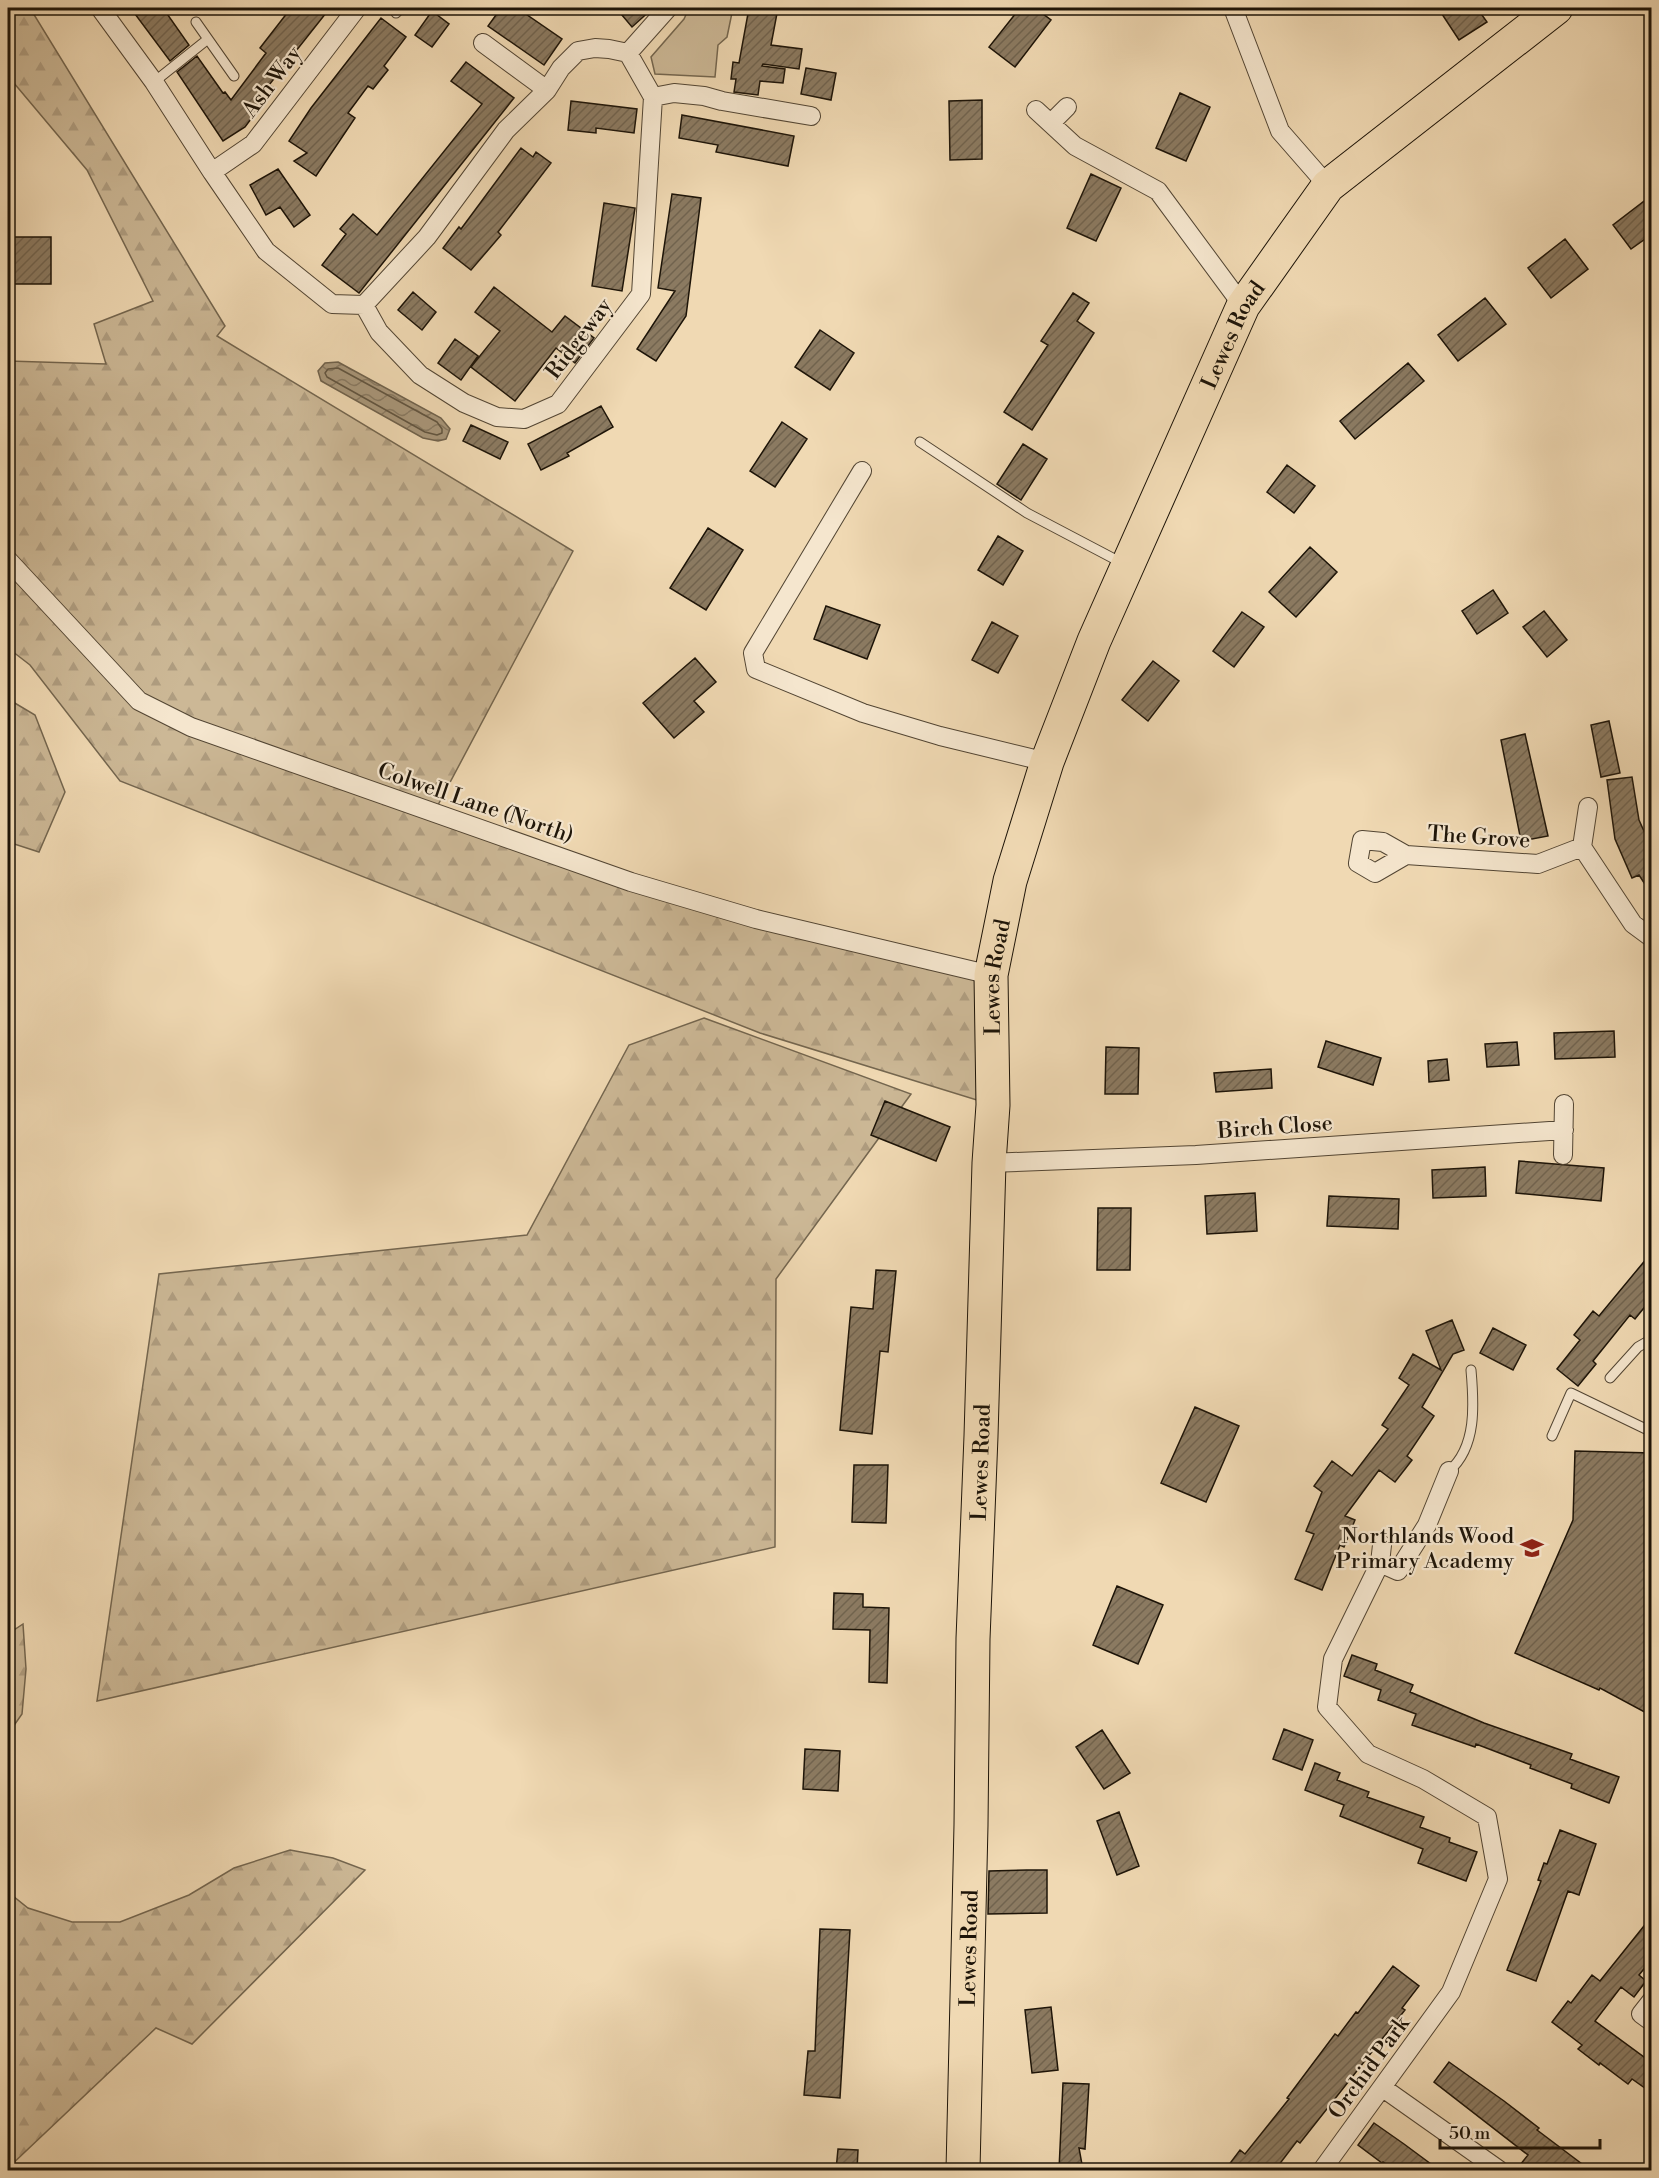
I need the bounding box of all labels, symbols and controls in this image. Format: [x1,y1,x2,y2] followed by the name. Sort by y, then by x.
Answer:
[236,41,308,124] street label: Ash Way
[1196,276,1272,393] street label: Lewes Road
[540,293,618,385] street label: Ridgeway
[374,757,577,850] street label: Colwell Lane (North)
[1427,820,1531,855] street label: The Grove
[979,916,1017,1035] street label: Lewes Road
[1216,1110,1334,1145] street label: Birch Close
[966,1403,997,1521] street label: Lewes Road
[1336,1523,1514,1575] place label: Northlands Wood Primary Academy
[1519,1535,1545,1561] school or university icon: Northlands Wood Primary Academy
[955,1889,985,2007] street label: Lewes Road
[1323,2010,1416,2125] street label: Orchid Park
[1440,2112,1600,2150] scale bar
[1449,2122,1491,2145] text: 50 m

